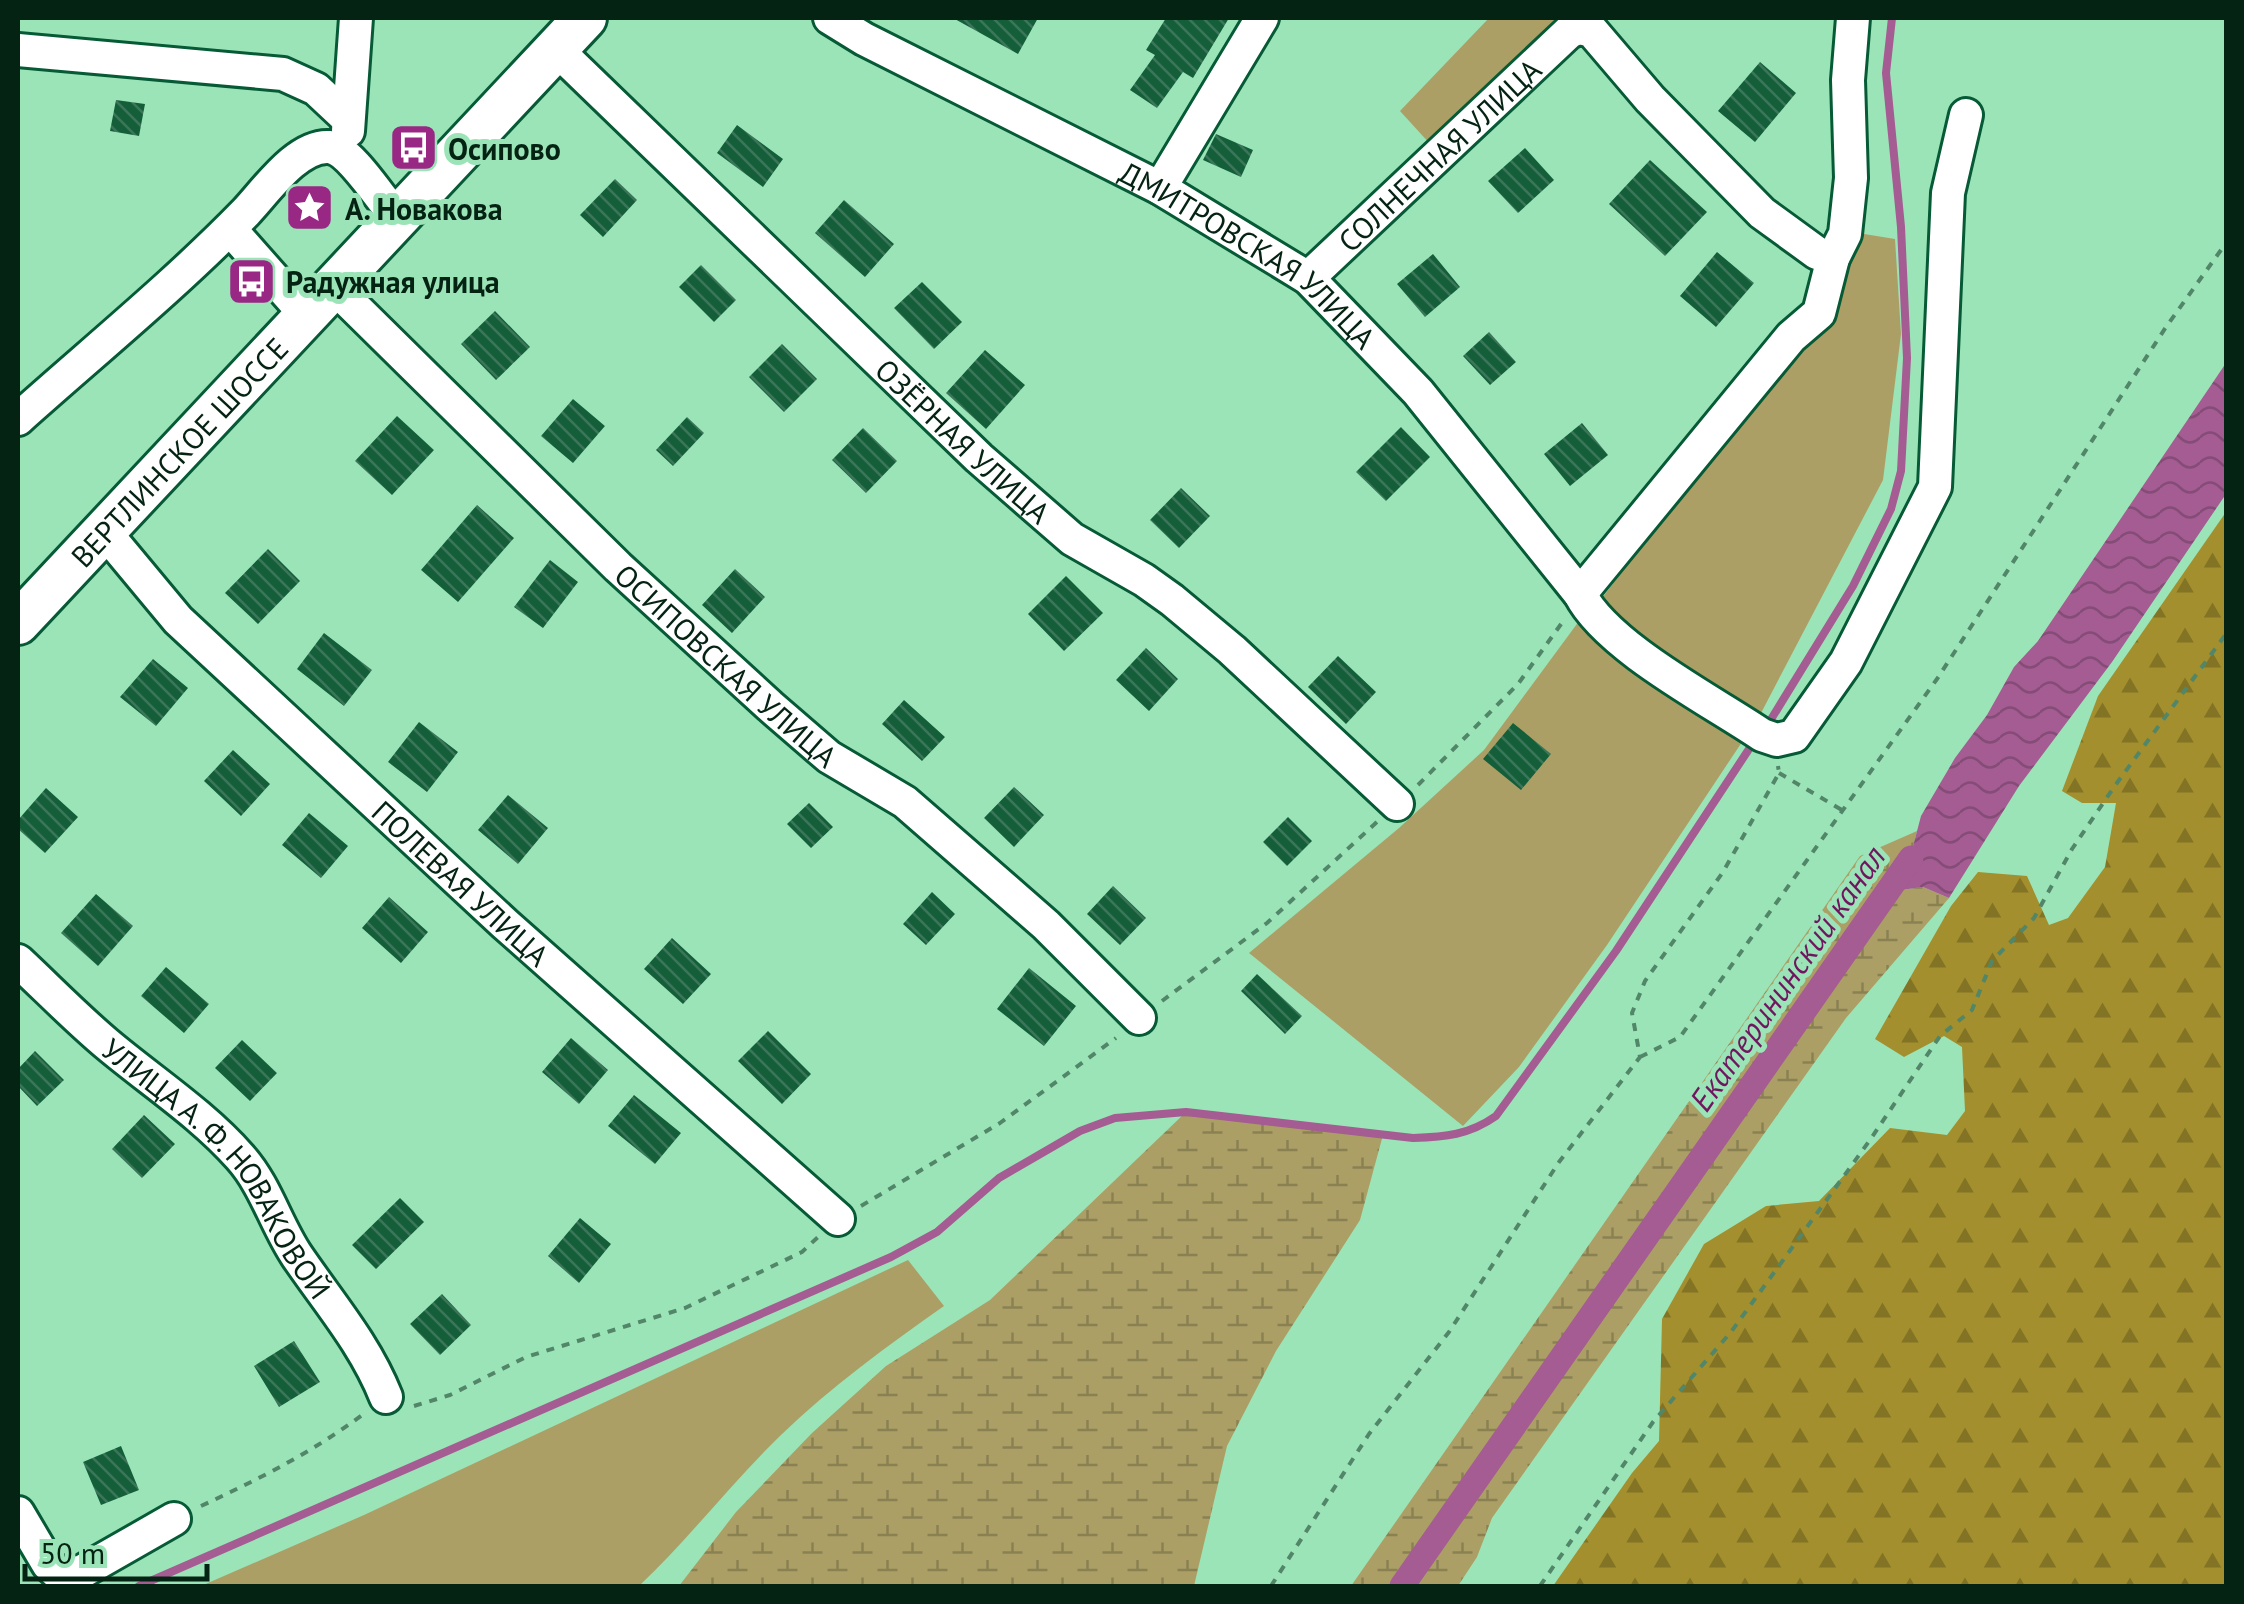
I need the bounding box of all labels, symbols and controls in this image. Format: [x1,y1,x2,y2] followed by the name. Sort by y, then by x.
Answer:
[1329,49,1549,260] street label: СОЛНЕЧНАЯ УЛИЦА
[387,122,439,174] bus stop icon: Осипово
[448,129,561,168] place label: Осипово
[1114,152,1385,357] street label: ДМИТРОВСКАЯ УЛИЦА
[284,182,336,234] place icon: А. Новакова
[345,189,503,228] place label: А. Новакова
[225,255,277,307] bus stop icon: Радужная улица
[286,262,500,301] place label: Радужная улица
[62,329,296,575] street label: ВЕРТЛИНСКОЕ ШОССЕ
[868,350,1059,531] street label: ОЗЁРНАЯ УЛИЦА
[607,555,846,776] street label: ОСИПОВСКАЯ УЛИЦА
[364,791,558,974] street label: ПОЛЕВАЯ УЛИЦА
[1680,837,1895,1119] water label: Екатерининский канал
[95,1029,340,1306] street label: УЛИЦА А. Ф. НОВАКОВОЙ
[25,1519,208,1581] scale bar
[40,1533,105,1572] text: 50 m

